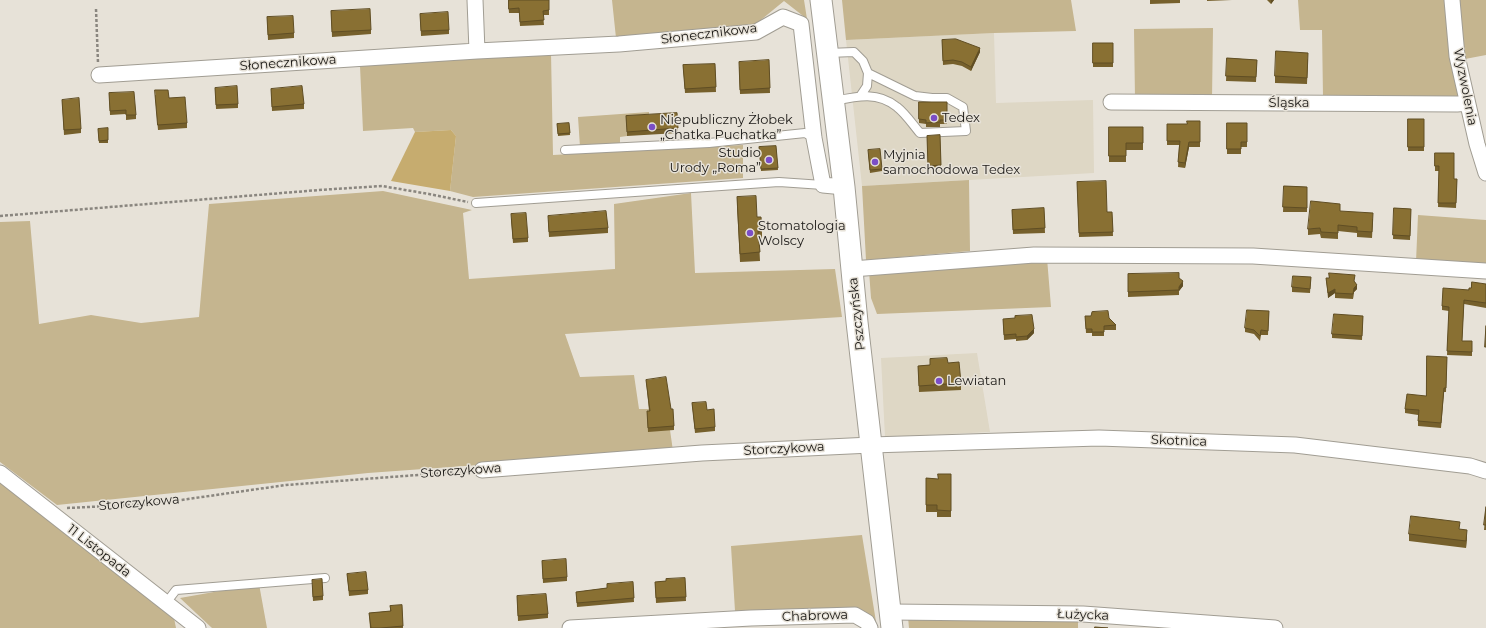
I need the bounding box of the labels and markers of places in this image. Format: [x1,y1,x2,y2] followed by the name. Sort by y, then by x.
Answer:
[942,110,980,126] place label: Tedex
[660,112,793,143] place label: Niepubliczny Żłobek „Chatka Puchatka”
[929,113,939,123] marker: Tedex
[647,122,657,132] marker: Niepubliczny Żłobek „Chatka Puchatka”
[669,145,761,176] place label: Studio Urody „Roma”
[883,147,1020,178] place label: Myjnia samochodowa Tedex
[764,155,774,165] marker: Studio Urody „Roma”
[870,157,880,167] marker: Myjnia samochodowa Tedex
[758,218,846,249] place label: Stomatologia Wolscy
[745,228,755,238] marker: Stomatologia Wolscy
[947,373,1006,389] place label: Lewiatan
[934,376,944,386] marker: Lewiatan

